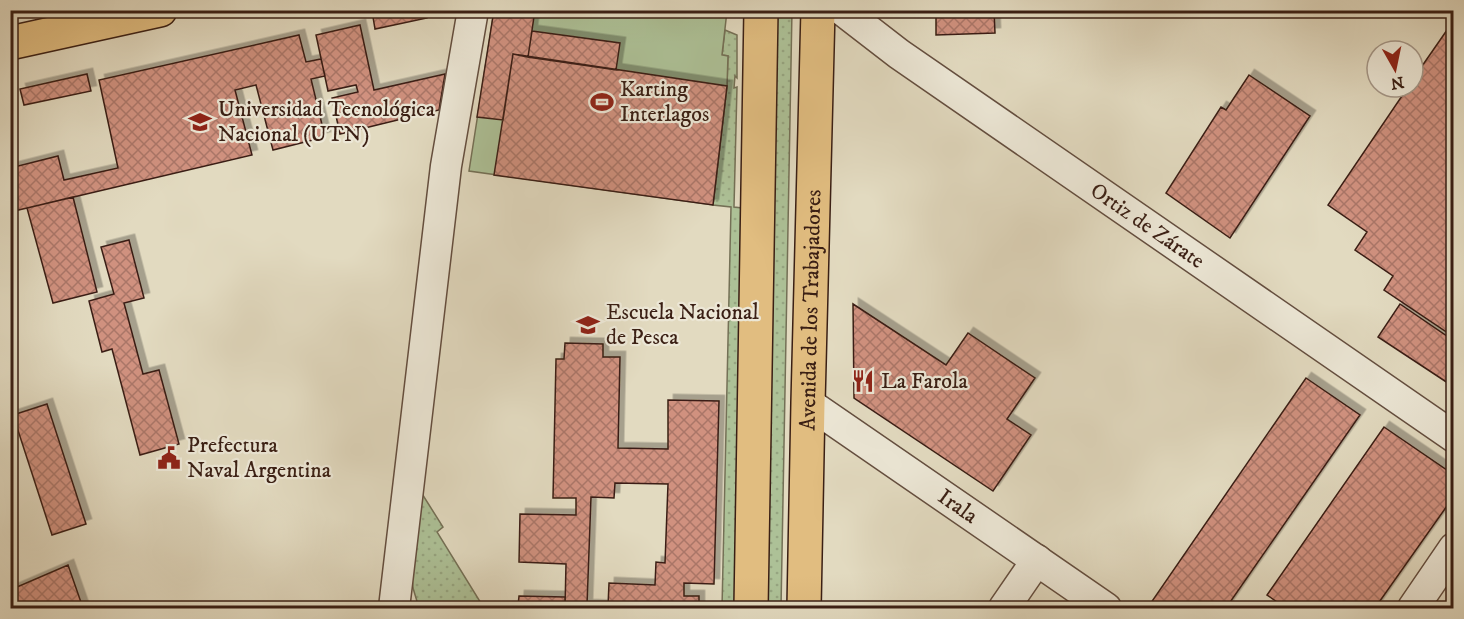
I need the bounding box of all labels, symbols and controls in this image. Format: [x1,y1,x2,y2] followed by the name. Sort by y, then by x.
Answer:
[1365,39,1425,99] north arrow
[1389,72,1405,94] text: N
[620,76,709,128] place label: Karting Interlagos
[589,89,615,115] sports icon: Karting Interlagos
[218,96,436,148] place label: Universidad Tecnológica Nacional (UTN)
[187,109,213,135] school or university icon: Universidad Tecnológica Nacional (UTN)
[1085,177,1210,274] street label: Ortiz de Zárate
[794,189,827,431] street label: Avenida de los Trabajadores
[606,299,759,351] place label: Escuela Nacional de Pesca
[575,312,601,338] school or university icon: Escuela Nacional de Pesca
[850,368,876,394] restaurant icon: La Farola
[881,368,968,395] place label: La Farola
[187,432,332,484] place label: Prefectura Naval Argentina
[156,445,182,471] public building icon: Prefectura Naval Argentina
[933,483,984,530] street label: Irala

